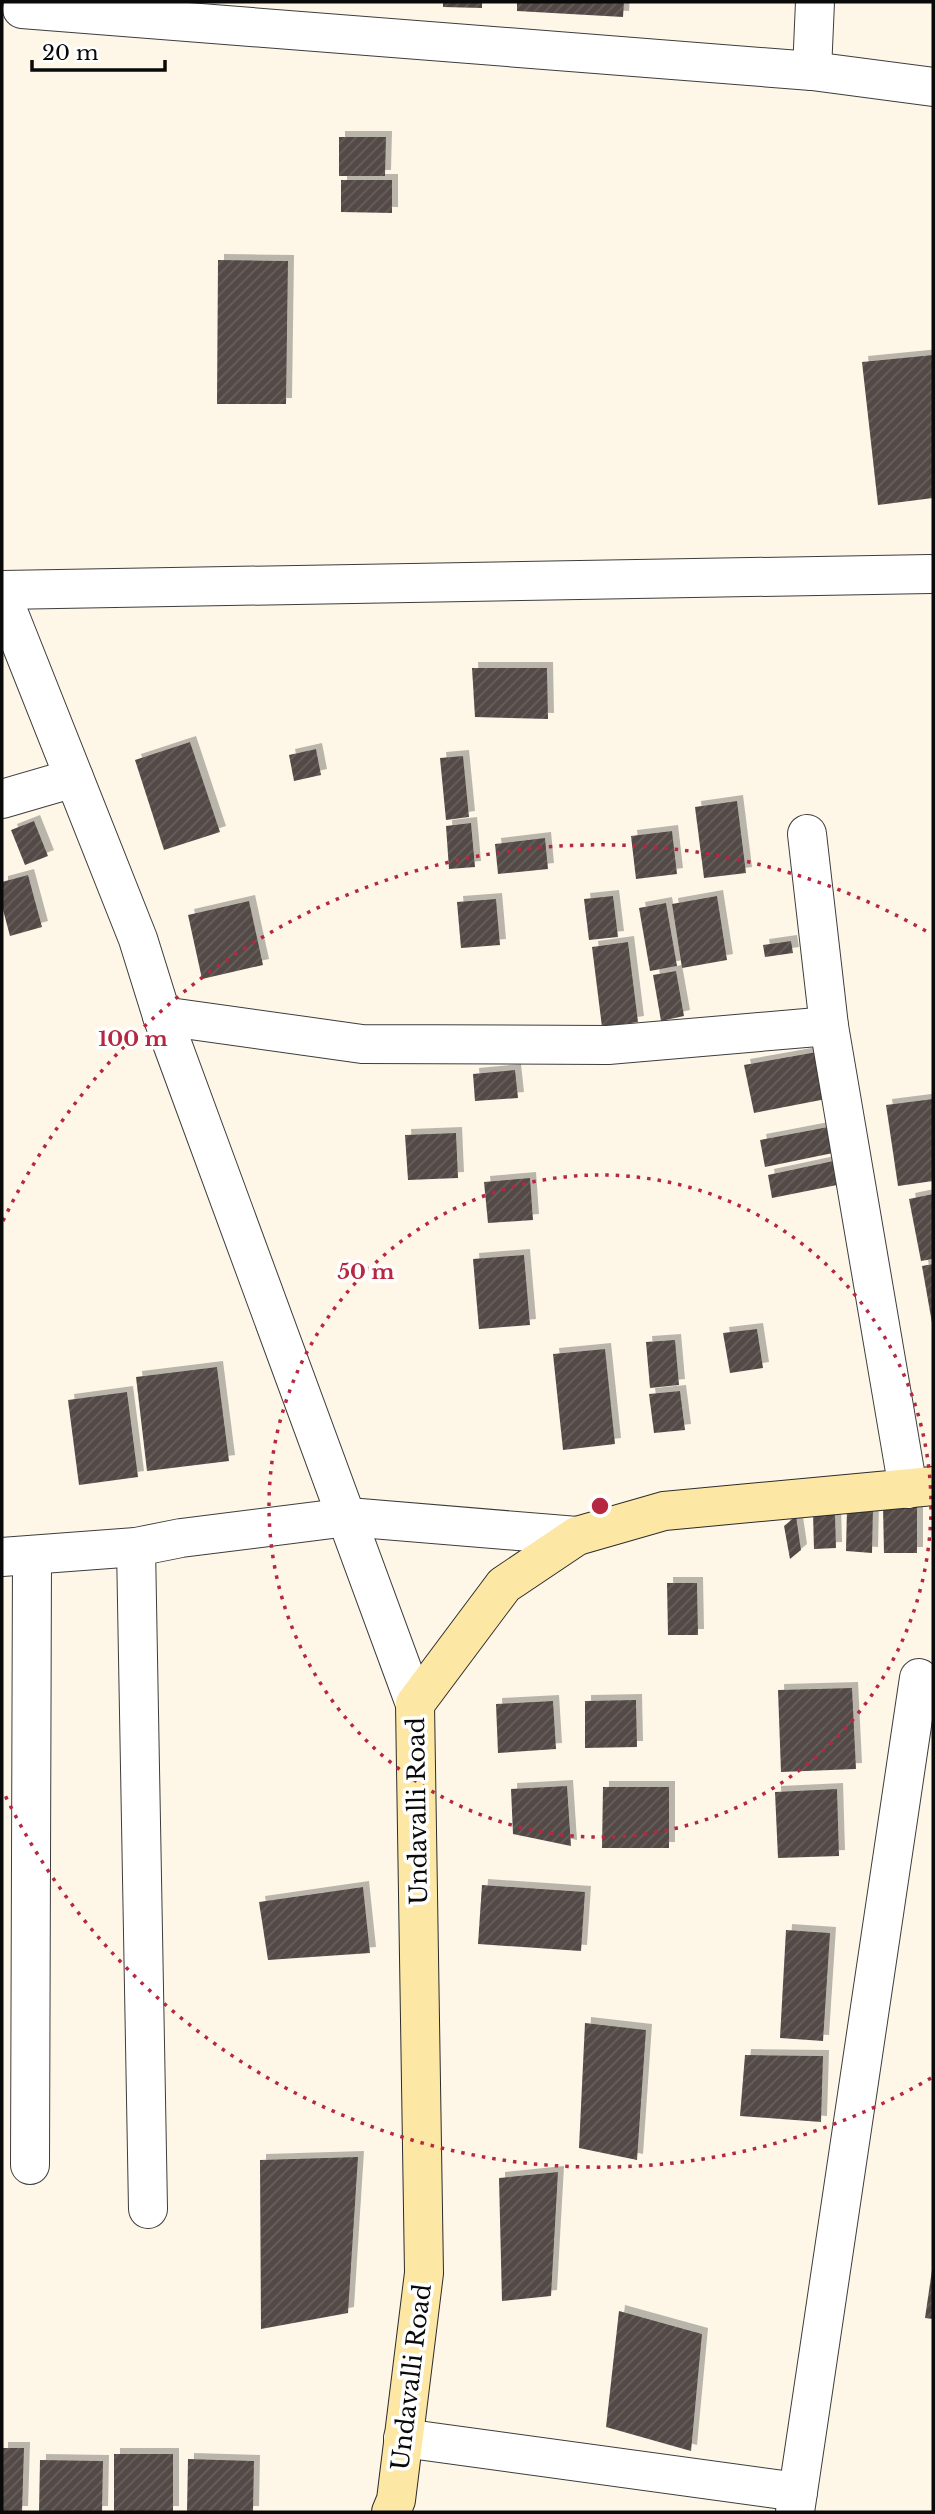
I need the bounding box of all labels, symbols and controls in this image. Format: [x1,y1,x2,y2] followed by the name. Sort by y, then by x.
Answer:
[32,28,164,72] scale bar
[42,40,99,66] text: 20 m
[98,1026,168,1052] text: 100 m
[337,1259,395,1285] text: 50 m
[588,1494,612,1518] centre of rings
[401,1717,433,1905] street label: Undavalli Road
[385,2282,437,2472] street label: Undavalli Road

